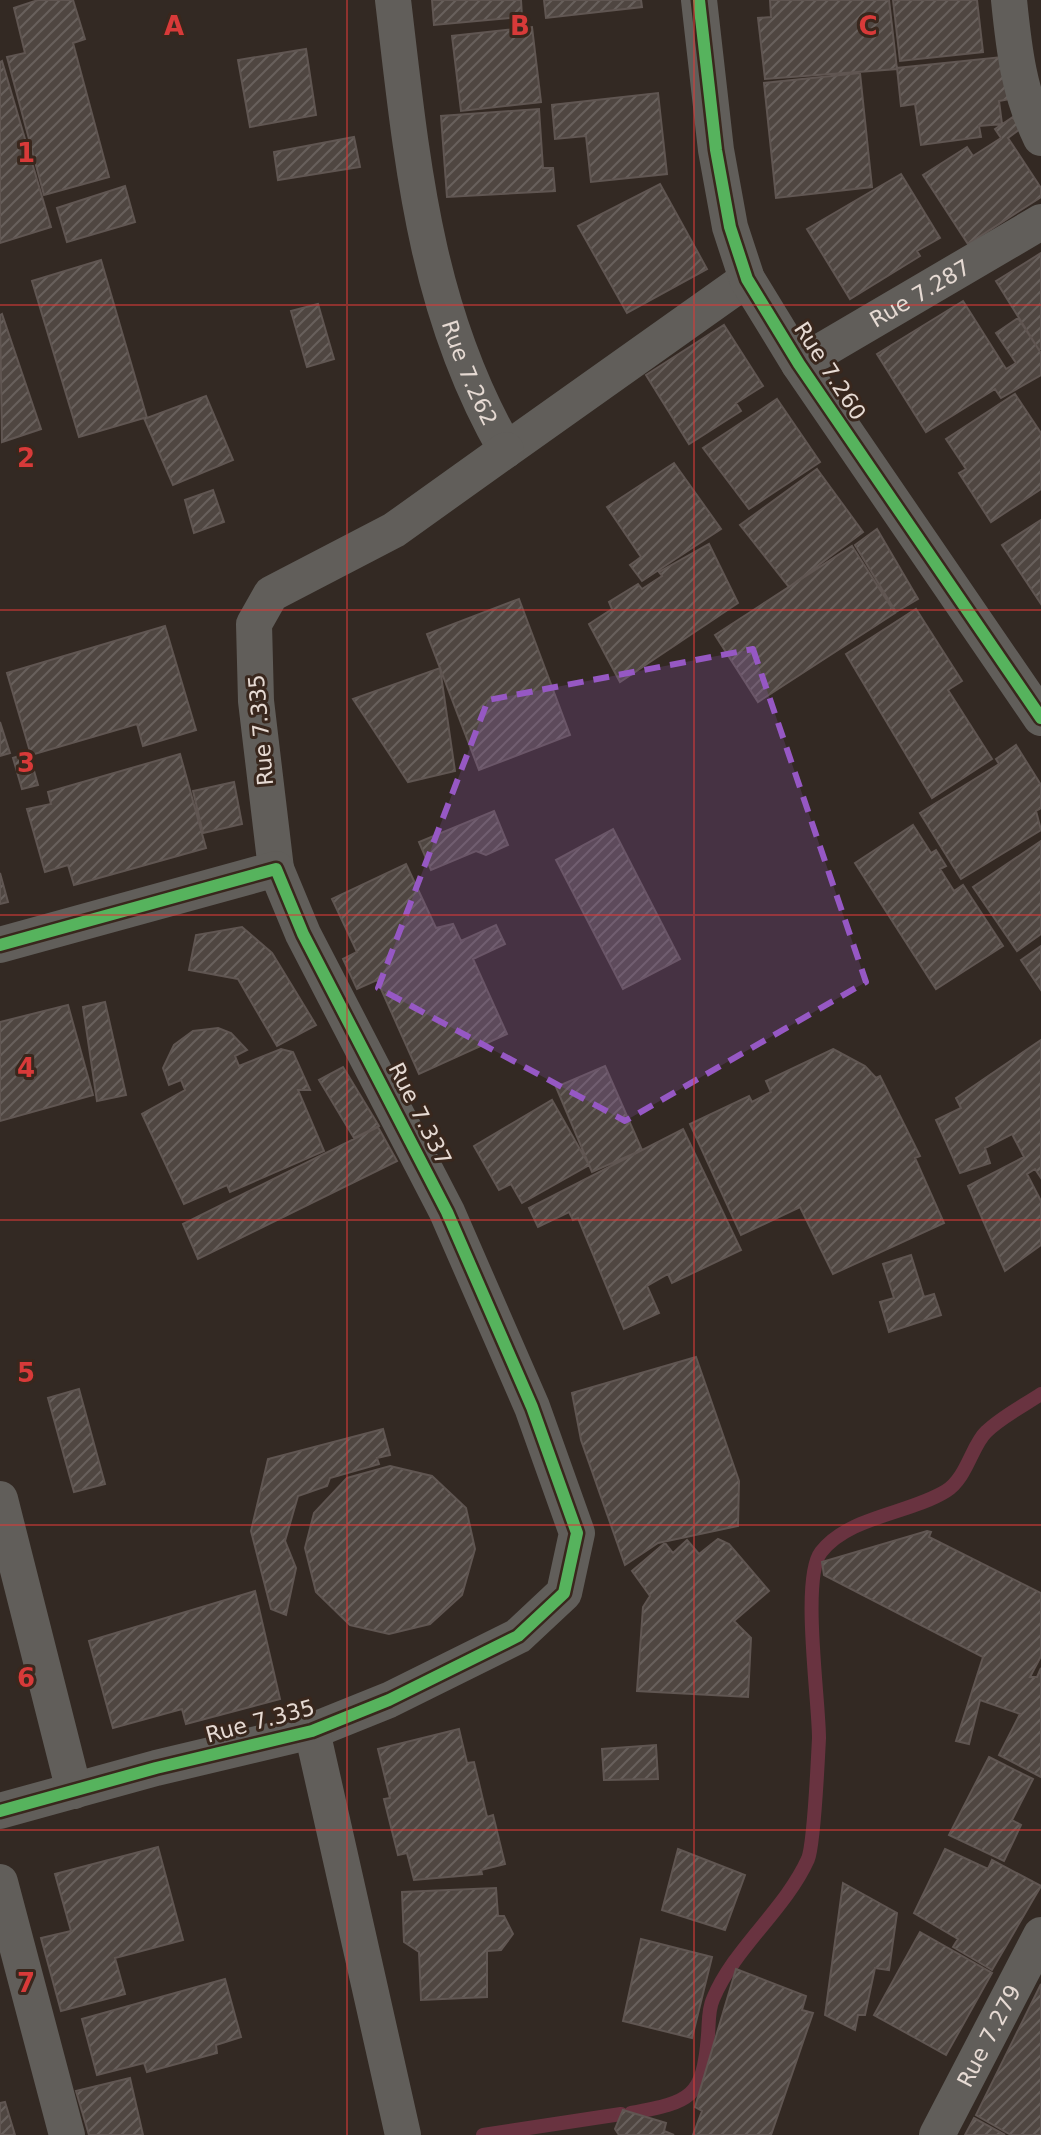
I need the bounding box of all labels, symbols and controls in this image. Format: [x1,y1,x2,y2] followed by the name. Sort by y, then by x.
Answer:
[164,11,184,41] text: A
[510,11,530,41] text: B
[858,11,878,41] text: C
[17,138,35,168] text: 1
[865,254,974,332] street label: Rue 7.287
[437,317,503,430] street label: Rue 7.262
[789,317,871,425] street label: Rue 7.260
[17,443,35,473] text: 2
[244,673,278,787] street label: Rue 7.335
[17,748,35,778] text: 3
[17,1053,35,1083] text: 4
[383,1059,457,1169] street label: Rue 7.337
[17,1358,35,1388] text: 5
[17,1663,35,1693] text: 6
[203,1694,317,1748] street label: Rue 7.335
[17,1968,35,1998] text: 7
[952,1980,1026,2091] street label: Rue 7.279

